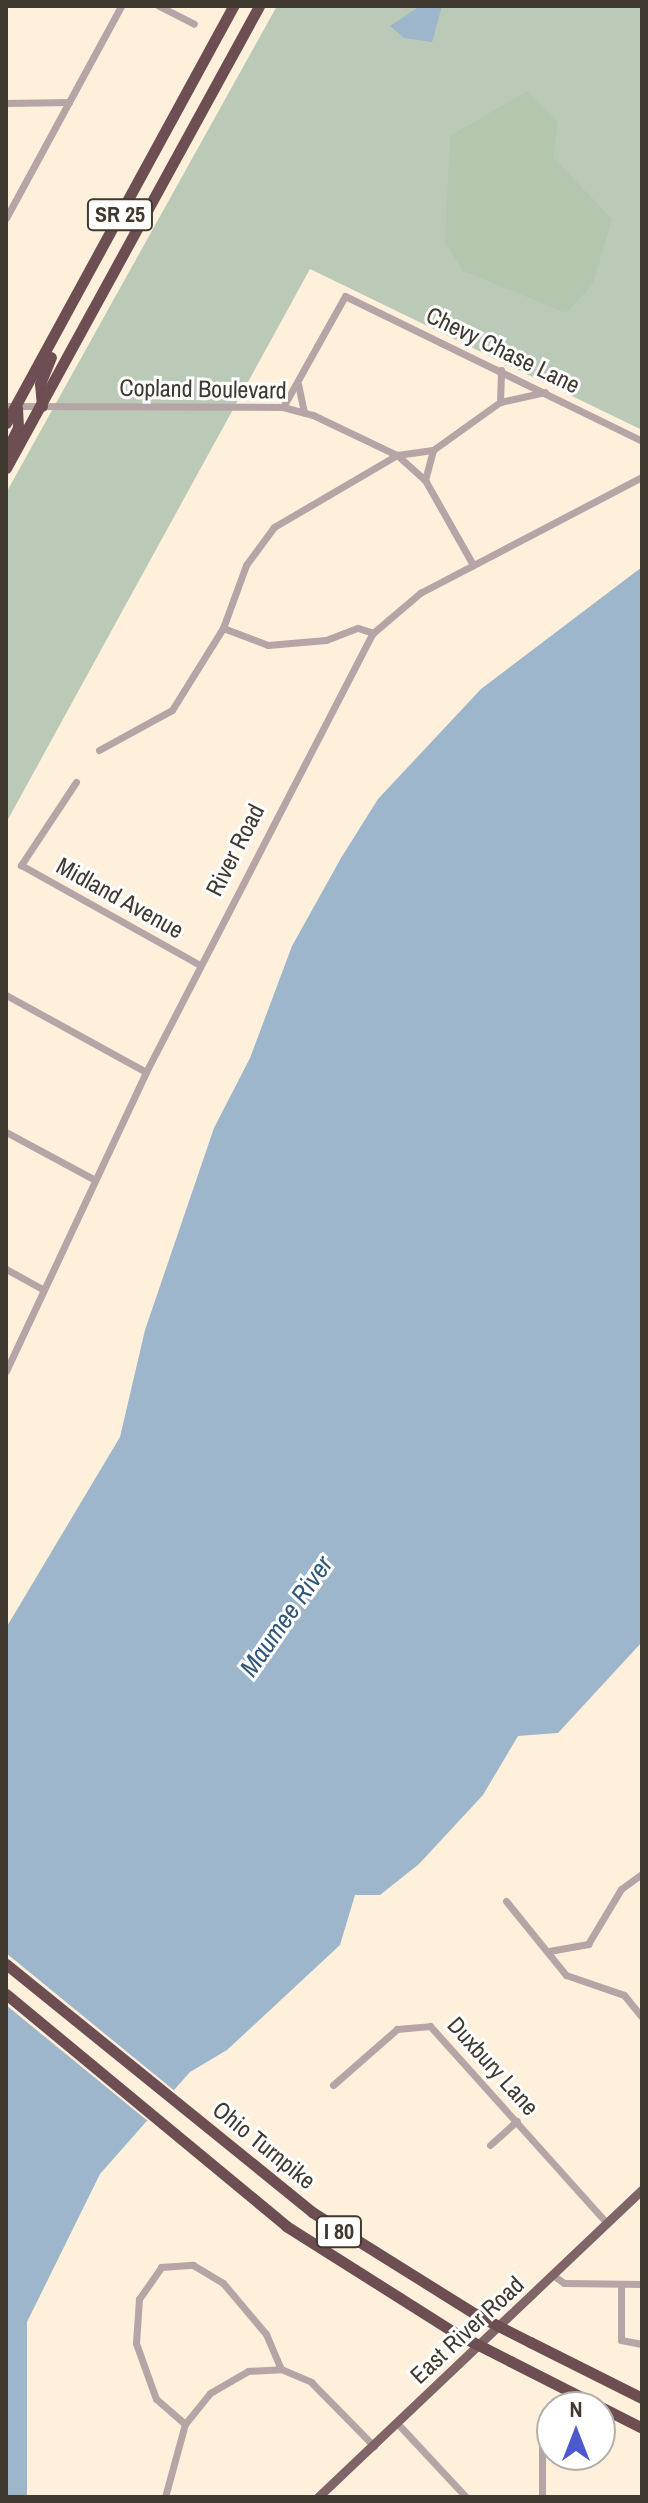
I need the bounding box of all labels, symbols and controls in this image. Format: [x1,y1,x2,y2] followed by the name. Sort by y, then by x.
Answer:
[86,197,154,233] road number: SR 25
[421,300,585,400] street label: Chevy Chase Lane
[119,373,287,405] street label: Copland Boulevard
[200,799,270,901] street label: River Road
[51,851,189,945] street label: Midland Avenue
[233,1550,339,1682] water label: Maumee River
[441,2011,545,2121] street label: Duxbury Lane
[207,2095,321,2195] street label: Ohio Turnpike
[315,2214,363,2250] road number: I 80
[404,2270,530,2390] street label: East River Road
[536,2391,616,2471] north arrow
[569,2394,583,2424] text: N

